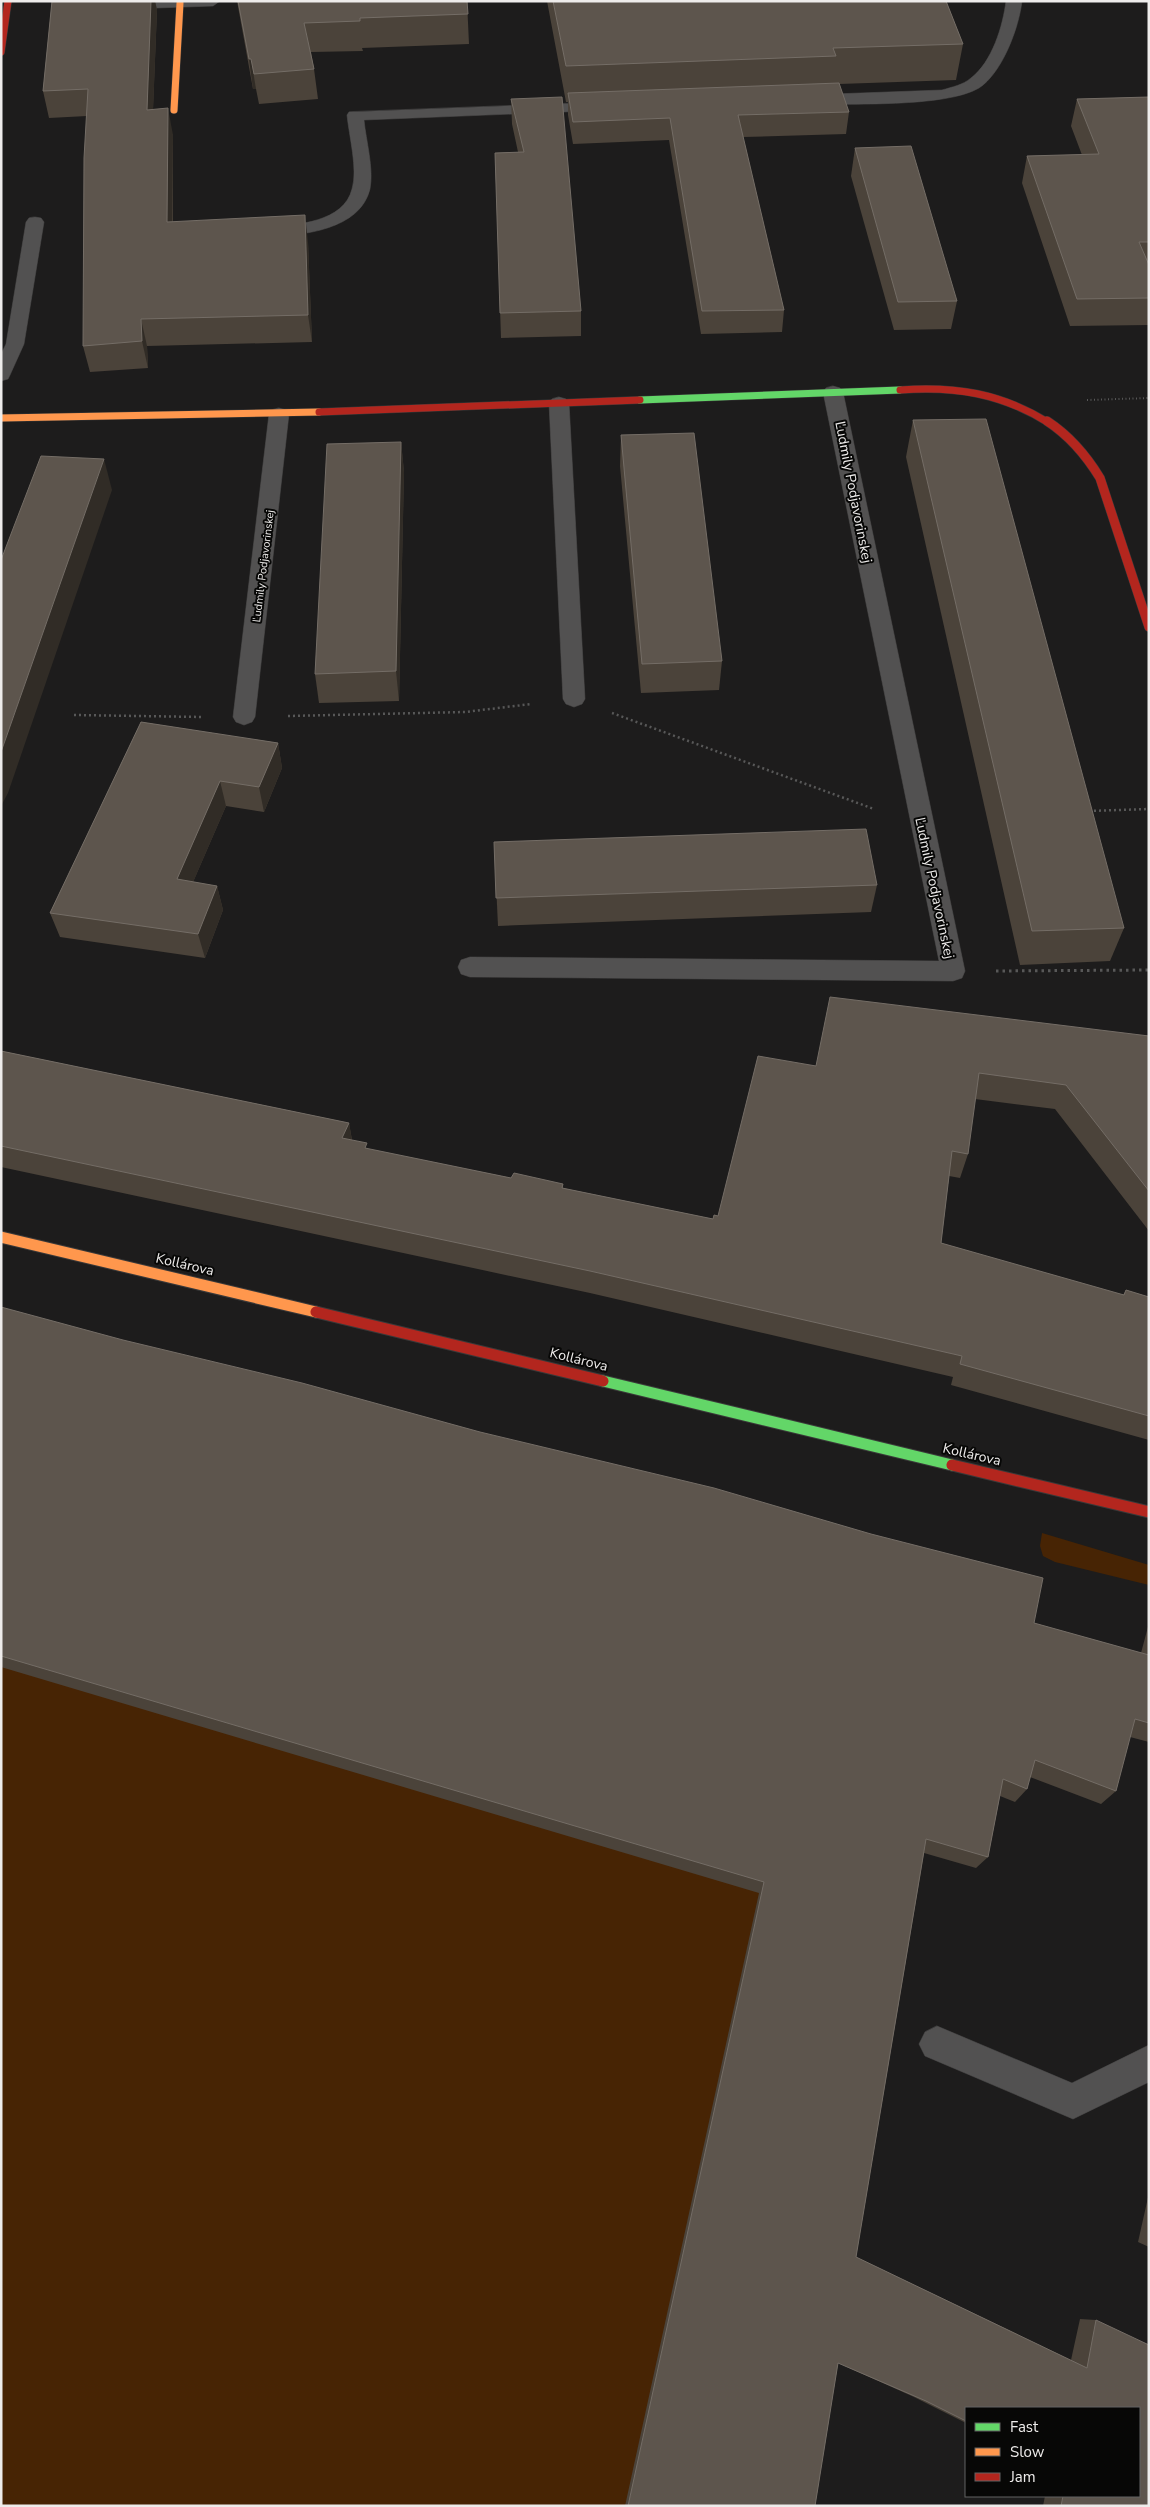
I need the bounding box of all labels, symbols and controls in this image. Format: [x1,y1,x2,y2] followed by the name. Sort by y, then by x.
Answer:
[830,420,877,565] street label: Ľudmily Podjavorinskej
[249,509,278,623] street label: Ľudmily Podjavorinskej
[910,816,959,961] street label: Ľudmily Podjavorinskej
[154,1249,216,1280] street label: Kollárova
[548,1343,610,1376] street label: Kollárova
[941,1439,1003,1470] street label: Kollárova
[965,2407,1140,2497] legend
[1010,2417,1039,2437] text: Fast
[1010,2442,1045,2462] text: Slow
[1009,2467,1036,2487] text: Jam

